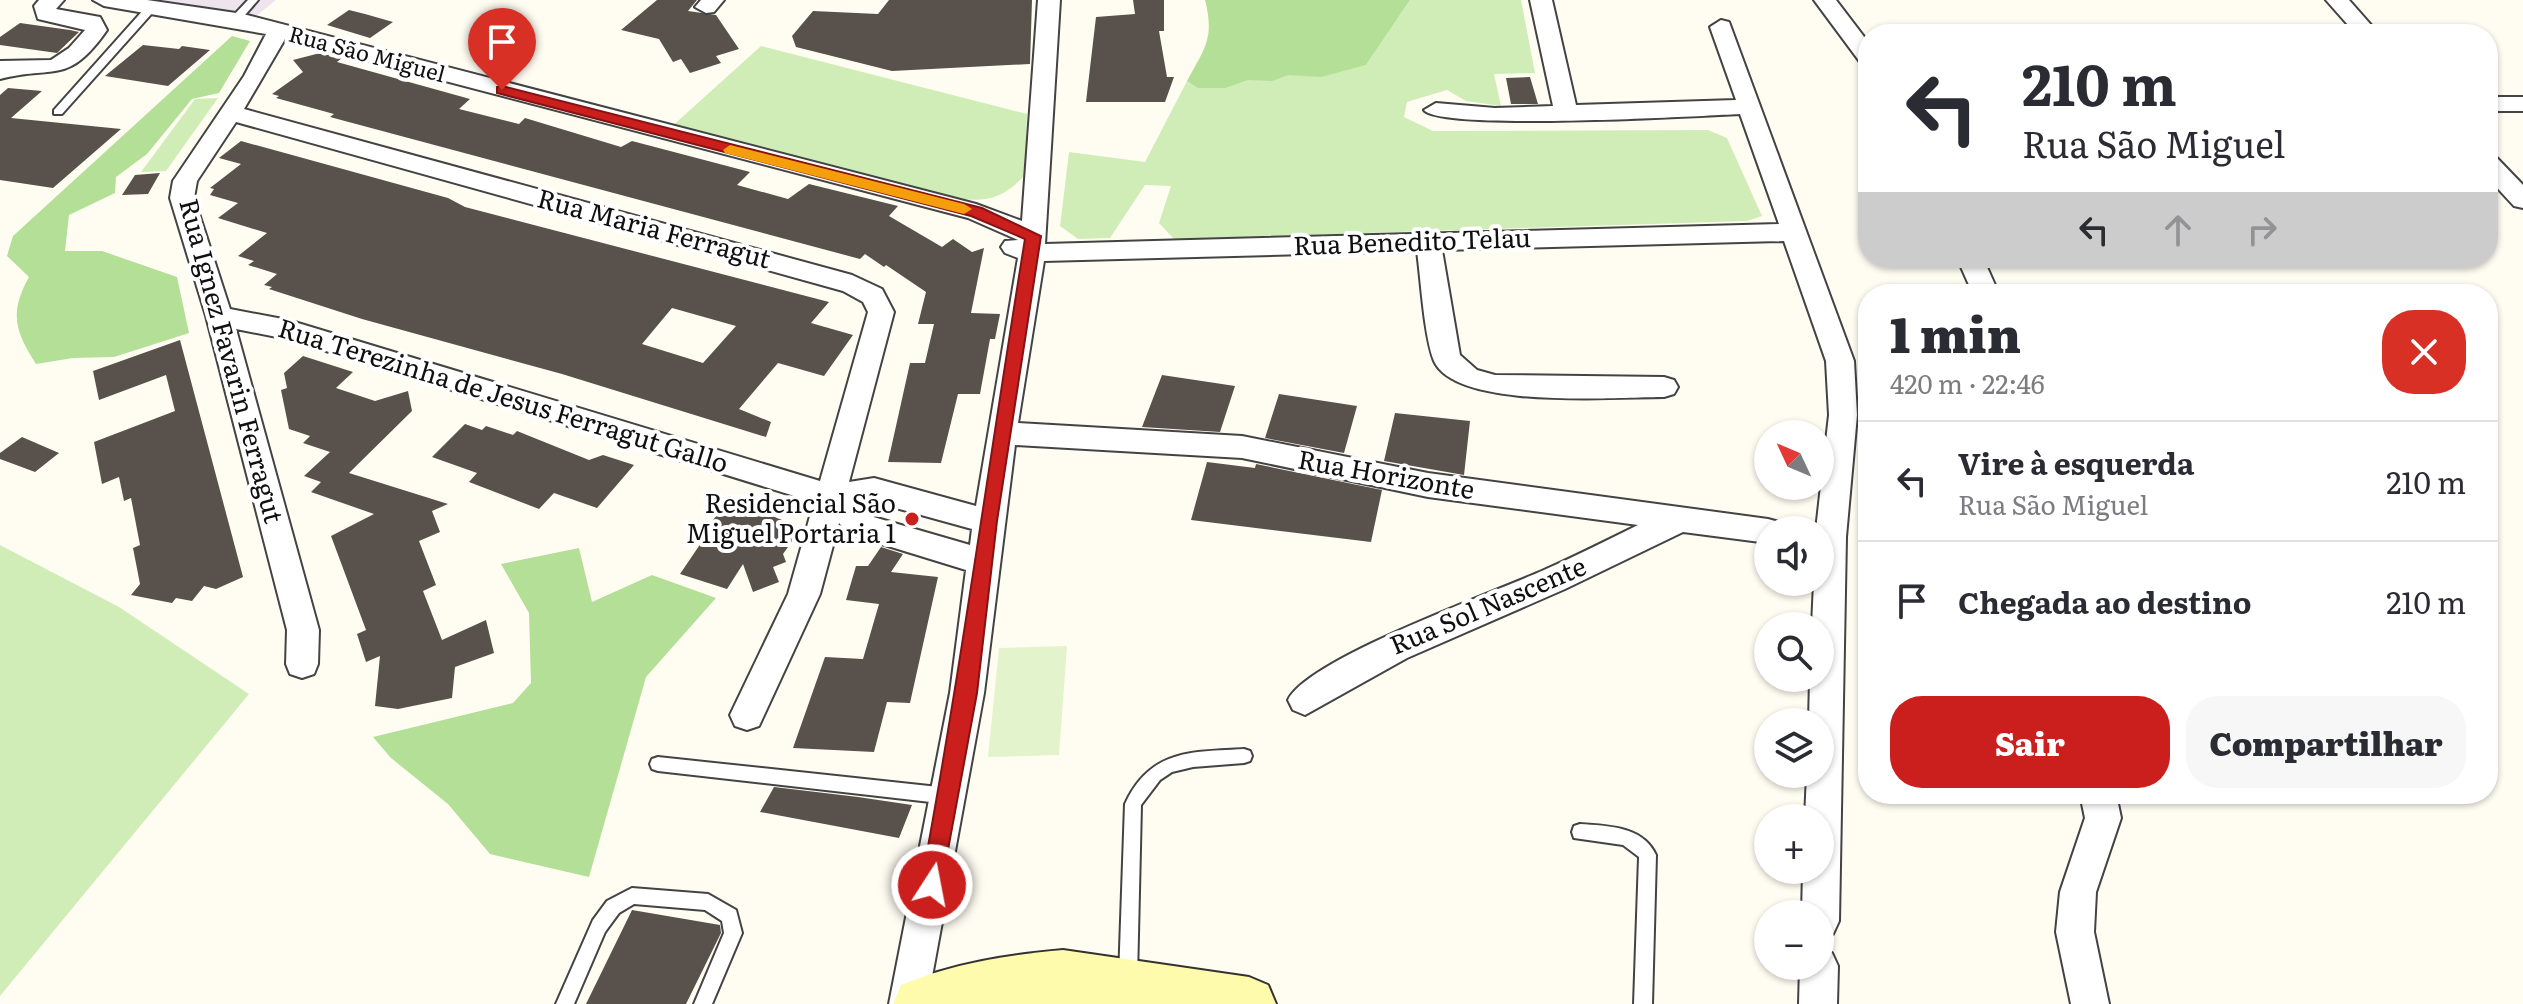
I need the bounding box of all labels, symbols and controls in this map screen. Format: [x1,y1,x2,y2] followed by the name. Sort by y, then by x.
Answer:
[468,8,536,90] pin
[285,16,449,89] street label: Rua São Miguel
[480,20,524,64] icon: arrive
[2022,40,2177,123] text: 210 m
[1890,56,1994,160] icon: left
[2022,116,2285,169] text: Rua São Miguel
[533,177,776,277] street label: Rua Maria Ferragut
[171,194,296,527] street label: Rua Ignez Favarin Ferragut
[2072,208,2116,252] icon: left
[2156,208,2200,252] icon: ahead
[2240,208,2284,252] icon: right
[1292,216,1532,263] street label: Rua Benedito Telau
[1890,297,2021,368] text: 1 min
[274,306,734,481] street label: Rua Terezinha de Jesus Ferragut Gallo
[2382,310,2466,394] button: close
[1890,363,2045,402] text: 420 m · 22:46
[1754,420,1834,500] north arrow
[1754,420,1834,980] map controls
[1295,438,1478,507] street label: Rua Horizonte
[1958,440,2194,484] text: Vire à esquerda
[1890,459,1934,503] icon: left
[2386,459,2466,503] text: 210 m
[686,482,896,551] place label: Residencial São Miguel Portaria 1
[1958,484,2148,523] text: Rua São Miguel
[903,510,921,528] marker: Residencial São Miguel Portaria 1
[1754,516,1834,596] button: sound
[1383,545,1591,663] street label: Rua Sol Nascente
[1890,579,1934,623] icon: arrive
[1958,579,2251,623] text: Chegada ao destino
[2386,579,2466,623] text: 210 m
[1754,612,1834,692] button: search
[1890,696,2170,788] button: Sair
[2186,696,2466,788] button: Compartilhar
[1754,708,1834,788] button: layers
[1754,804,1834,884] button: +
[890,843,974,927] position arrow
[1754,900,1834,980] button: −

